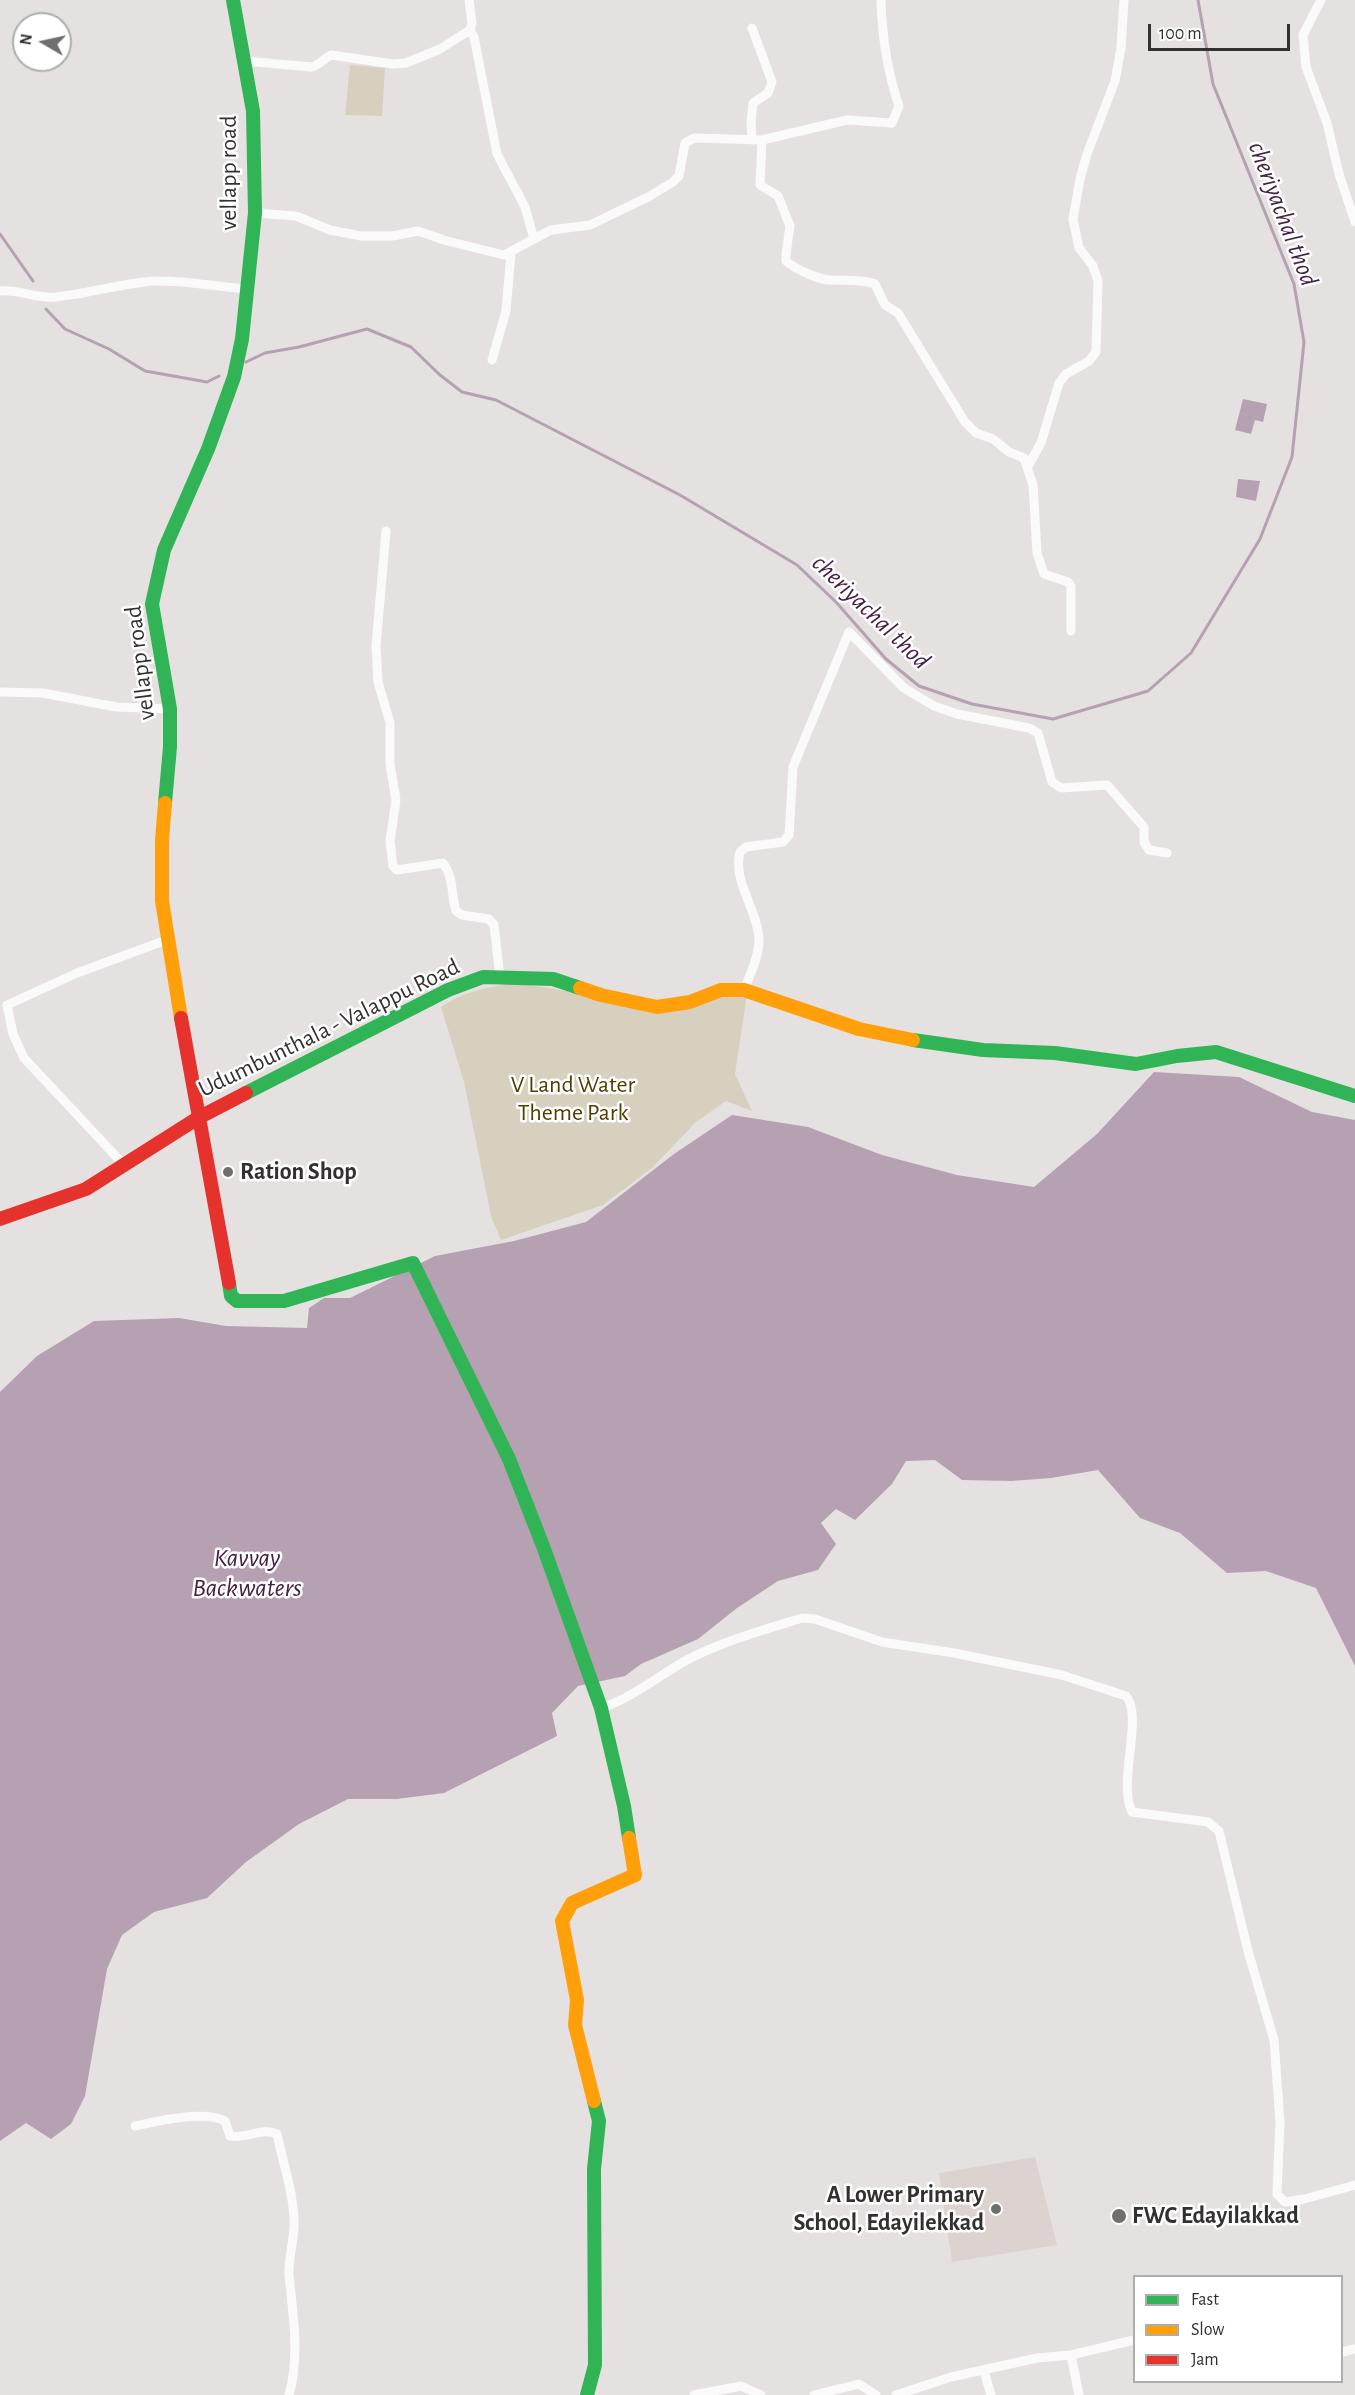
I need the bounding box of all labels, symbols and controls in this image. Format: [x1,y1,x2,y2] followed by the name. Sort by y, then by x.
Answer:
[12,12,72,72] north arrow
[1151,12,1294,50] scale bar
[1159,25,1202,43] text: 100 m
[17,33,35,46] text: N
[215,115,243,231] street label: vellapp road
[1241,137,1325,291] water label: cheriyachal thod
[805,548,937,676] water label: cheriyachal thod
[119,604,161,722] street label: vellapp road
[194,952,464,1104] street label: Udumbunthala - Valappu Road
[511,1071,635,1127] park label: V Land Water Theme Park
[240,1158,357,1186] place label: Ration Shop
[221,1165,235,1179] marker: Ration Shop
[193,1542,301,1604] water label: Kavvay Backwaters
[793,2181,984,2237] place label: A Lower Primary School, Edayilekkad
[989,2202,1003,2216] marker: A Lower Primary School, Edayilekkad
[1132,2202,1299,2230] place label: FWC Edayilakkad
[1110,2207,1128,2225] marker: FWC Edayilakkad
[1133,2275,1343,2383] legend
[1191,2291,1219,2309] text: Fast
[1191,2321,1224,2339] text: Slow
[1191,2351,1219,2369] text: Jam

